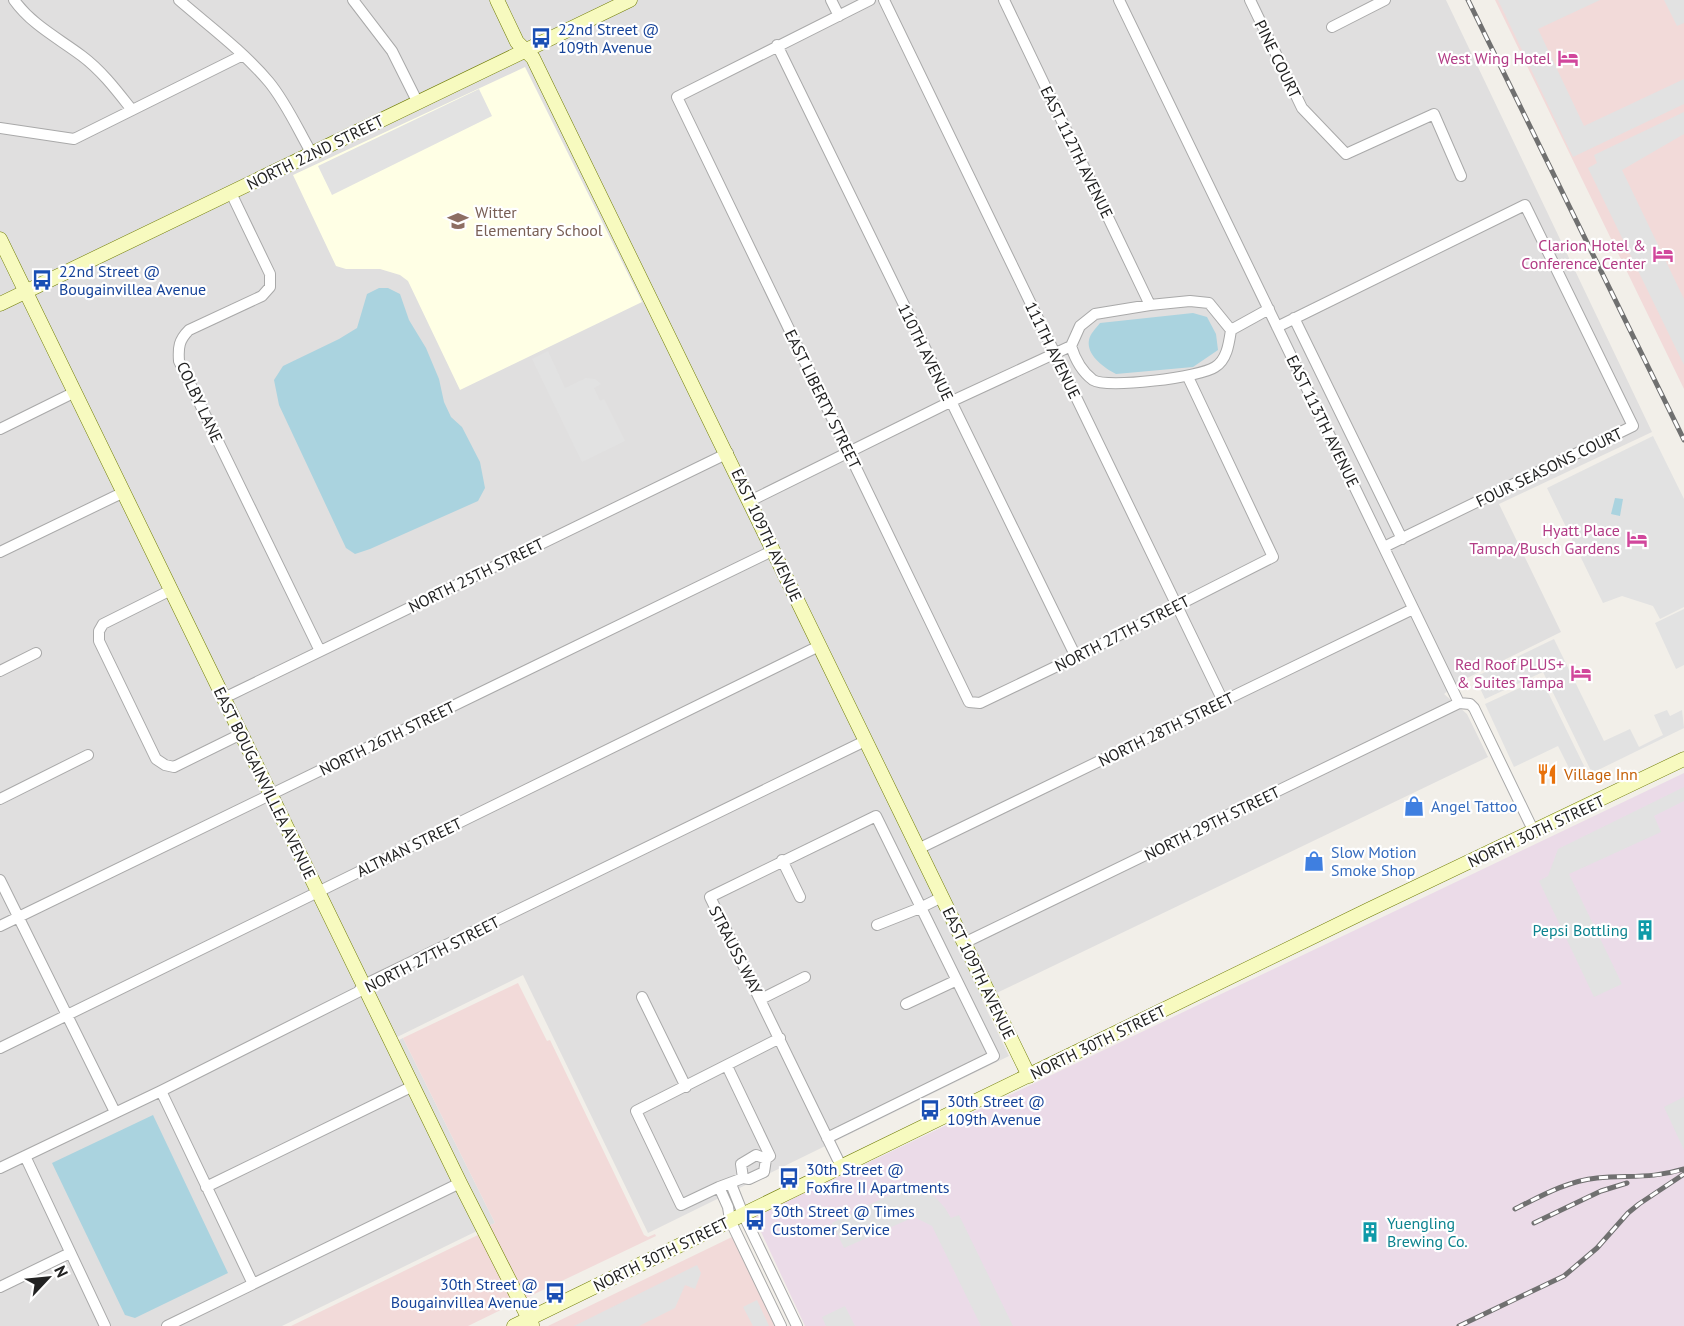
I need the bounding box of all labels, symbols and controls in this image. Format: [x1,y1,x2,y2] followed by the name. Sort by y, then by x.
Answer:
[1250,17,1306,102] street label: PINE COURT
[558,19,659,57] place label: 22nd Street @ 109th Avenue
[529,26,553,50] bus stop icon: 22nd Street @ 109th Avenue
[1556,46,1580,70] hotel icon: West Wing Hotel
[1438,48,1551,68] place label: West Wing Hotel
[1036,83,1118,221] street label: EAST 112TH AVENUE
[243,110,387,194] street label: NORTH 22ND STREET
[475,202,603,240] place label: Witter Elementary School
[446,209,470,233] school or university icon: Witter Elementary School
[1521,235,1647,273] place label: Clarion Hotel & Conference Center
[1651,242,1675,266] hotel icon: Clarion Hotel & Conference Center
[59,261,206,299] place label: 22nd Street @ Bougainvillea Avenue
[30,268,54,292] bus stop icon: 22nd Street @ Bougainvillea Avenue
[1021,298,1085,402] street label: 111TH AVENUE
[894,300,958,404] street label: 110TH AVENUE
[781,326,866,472] street label: EAST LIBERTY STREET
[1282,352,1364,490] street label: EAST 113TH AVENUE
[173,358,227,446] street label: COLBY LANE
[1473,423,1626,511] street label: FOUR SEASONS COURT
[727,465,807,605] street label: EAST 109TH AVENUE
[1469,520,1620,558] place label: Hyatt Place Tampa/Busch Gardens
[1625,527,1649,551] hotel icon: Hyatt Place Tampa/Busch Gardens
[405,533,547,617] street label: NORTH 25TH STREET
[1051,590,1193,676] street label: NORTH 27TH STREET
[1455,654,1564,692] place label: Red Roof PLUS+ & Suites Tampa
[1569,661,1593,685] hotel icon: Red Roof PLUS+ & Suites Tampa
[210,683,320,883] street label: EAST BOUGAINVILLEA AVENUE
[1095,687,1237,771] street label: NORTH 28TH STREET
[316,696,458,780] street label: NORTH 26TH STREET
[1535,762,1559,786] restaurant icon: Village Inn
[1563,764,1638,784] place label: Village Inn
[1141,781,1283,865] street label: NORTH 29TH STREET
[1465,791,1608,871] street label: NORTH 30TH STREET
[1402,794,1426,818] shop icon: Angel Tattoo
[1431,796,1517,816] place label: Angel Tattoo
[353,813,465,881] street label: ALTMAN STREET
[1331,842,1417,880] place label: Slow Motion Smoke Shop
[1302,849,1326,873] shop icon: Slow Motion Smoke Shop
[705,902,767,998] street label: STRAUSS WAY
[938,904,1020,1042] street label: EAST 109TH AVENUE
[361,911,503,997] street label: NORTH 27TH STREET
[1633,918,1657,942] building icon: Pepsi Bottling
[1532,920,1628,940] place label: Pepsi Bottling
[1027,1000,1169,1084] street label: NORTH 30TH STREET
[947,1091,1045,1129] place label: 30th Street @ 109th Avenue
[918,1098,942,1122] bus stop icon: 30th Street @ 109th Avenue
[806,1159,950,1197] place label: 30th Street @ Foxfire II Apartments
[777,1166,801,1190] bus stop icon: 30th Street @ Foxfire II Apartments
[772,1201,915,1239] place label: 30th Street @ Times Customer Service
[743,1208,767,1232] bus stop icon: 30th Street @ Times Customer Service
[590,1212,732,1296] street label: NORTH 30TH STREET
[1387,1213,1468,1251] place label: Yuengling Brewing Co.
[1358,1220,1382,1244] building icon: Yuengling Brewing Co.
[18,1248,78,1308] north arrow
[50,1262,73,1281] text: N
[391,1274,538,1312] place label: 30th Street @ Bougainvillea Avenue
[543,1281,567,1305] bus stop icon: 30th Street @ Bougainvillea Avenue

